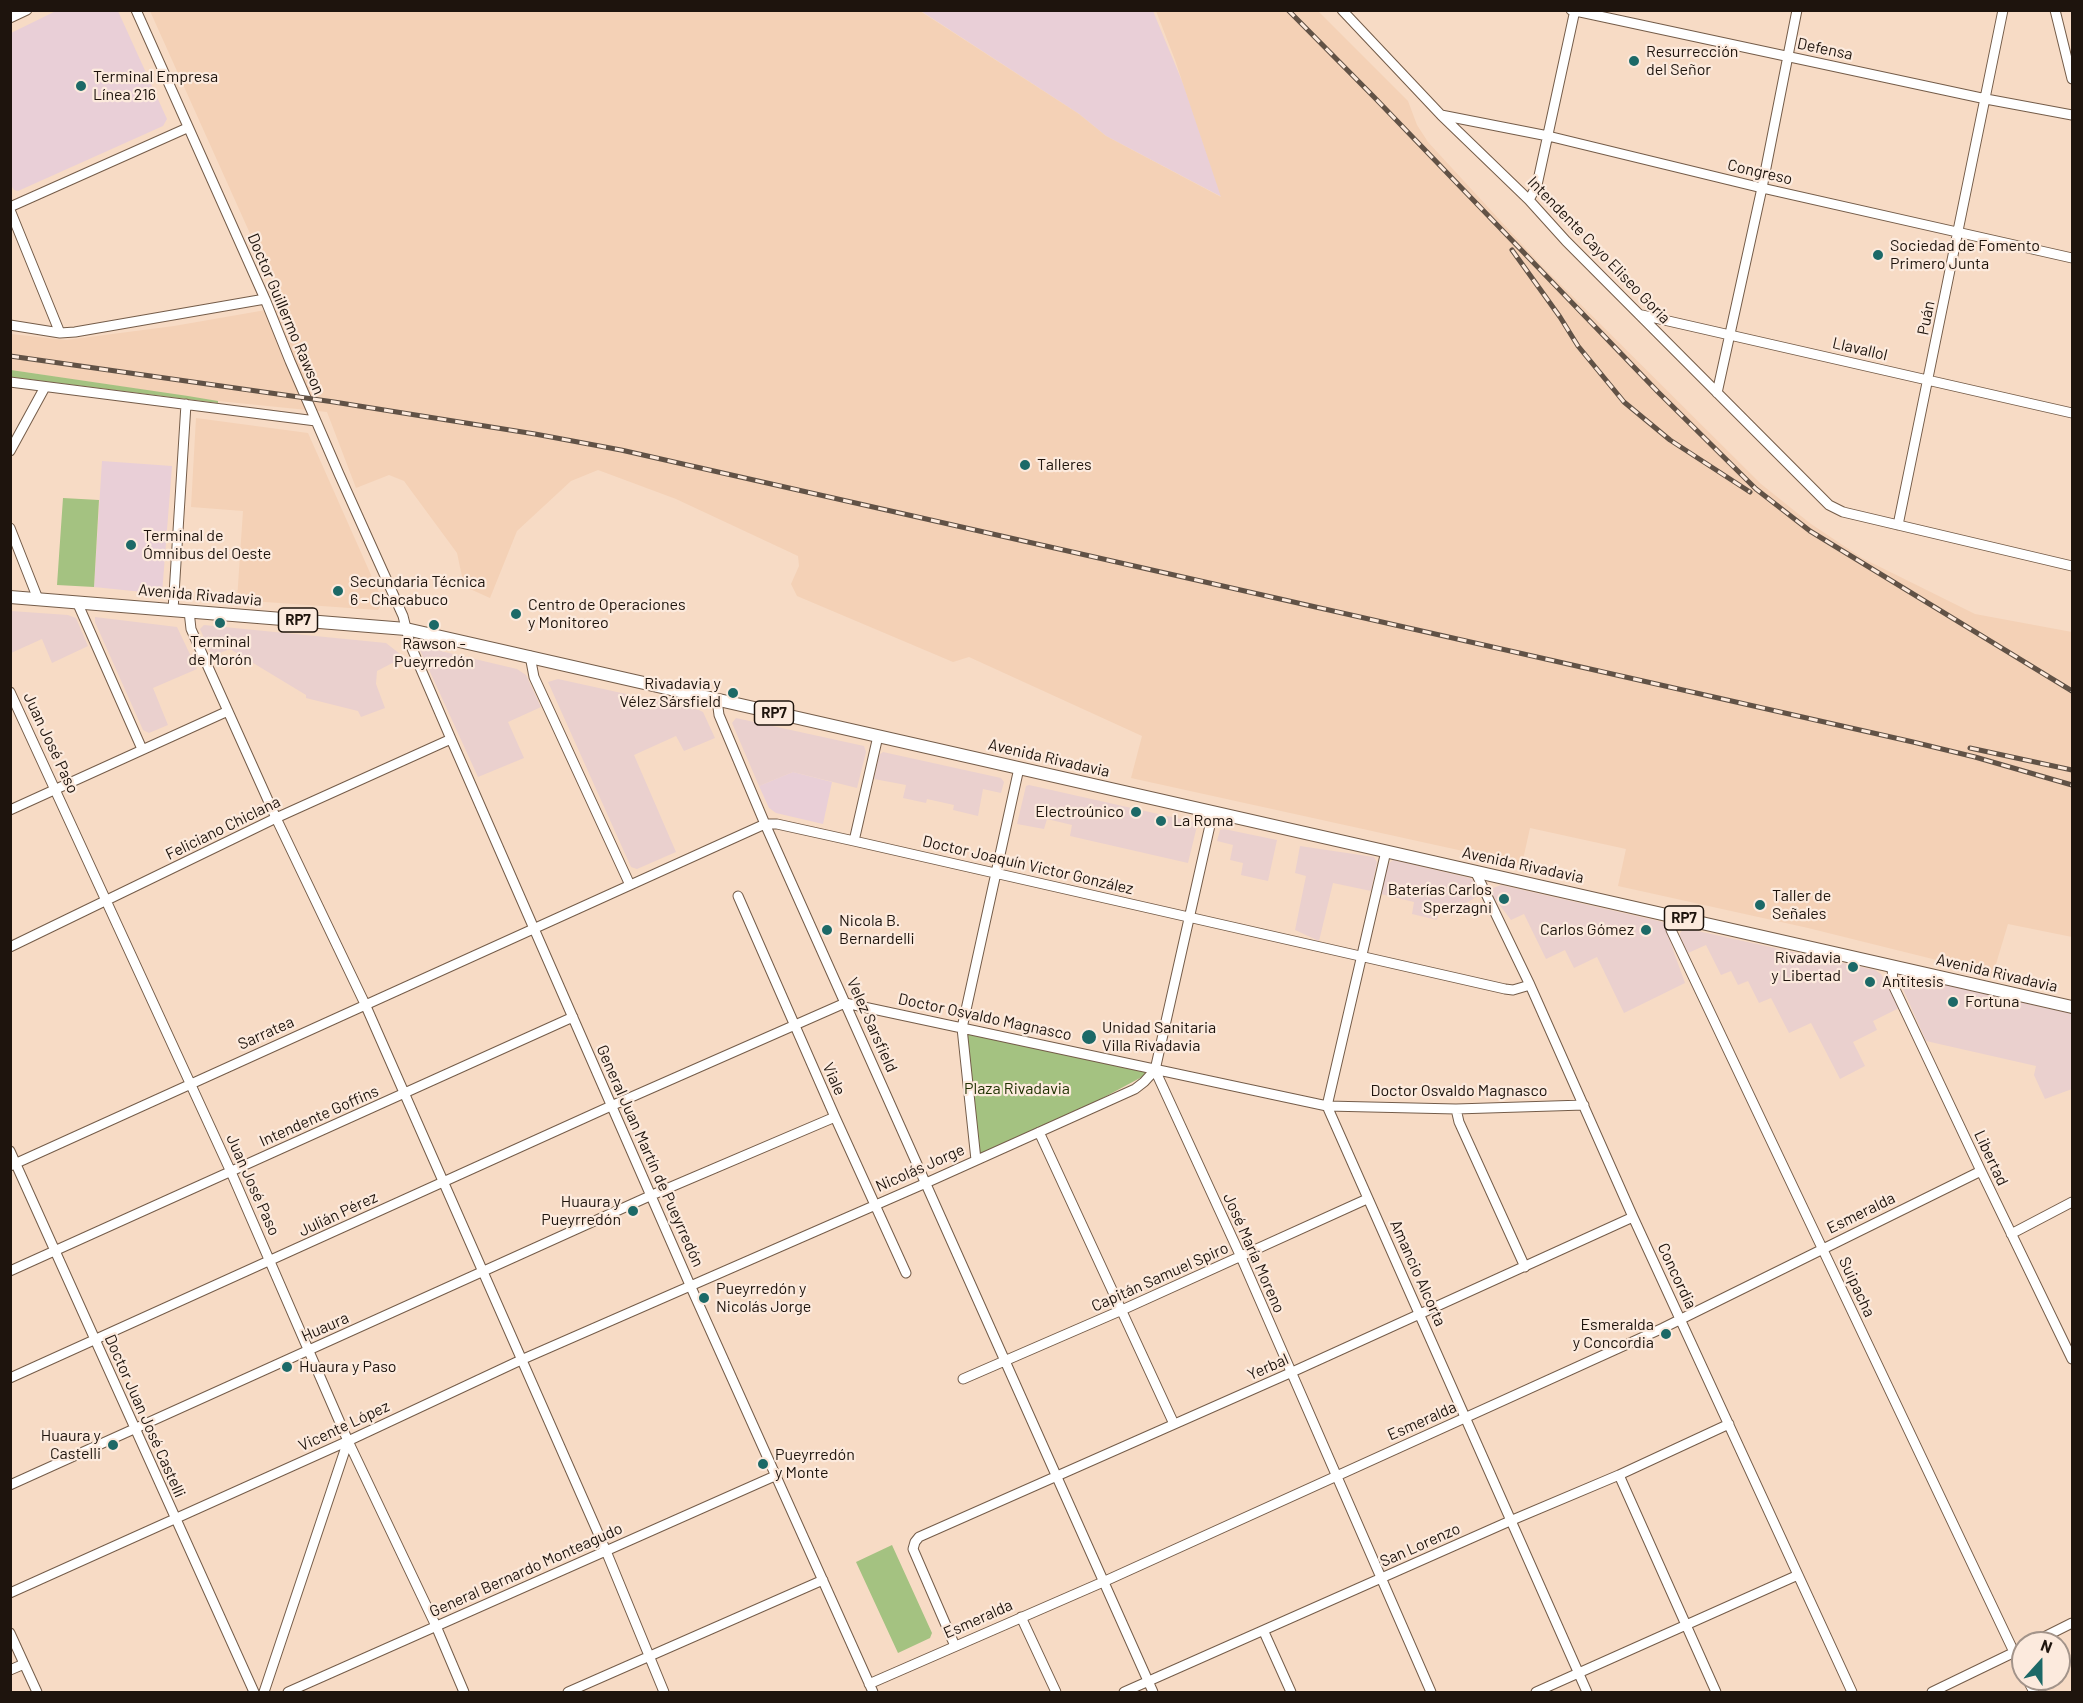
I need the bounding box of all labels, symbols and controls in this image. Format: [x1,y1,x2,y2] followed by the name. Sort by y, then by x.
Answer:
[1795,34,1855,64] street label: Defensa
[1646,42,1738,80] place label: Resurrección del Señor
[1627,54,1641,68] marker: Resurrección del Señor
[93,67,218,105] place label: Terminal Empresa Línea 216
[74,79,88,93] marker: Terminal Empresa Línea 216
[1726,155,1794,189] street label: Congreso
[1524,172,1674,328] street label: Intendente Cayo Eliseo Goria
[243,230,329,398] street label: Doctor Guillermo Rawson
[1890,236,2040,274] place label: Sociedad de Fomento Primero Junta
[1871,248,1885,262] marker: Sociedad de Fomento Primero Junta
[1913,299,1939,337] street label: Puán
[1830,333,1890,365] street label: Llavallol
[1037,455,1092,475] place label: Talleres
[1018,458,1032,472] marker: Talleres
[143,526,271,564] place label: Terminal de Ómnibus del Oeste
[124,538,138,552] marker: Terminal de Ómnibus del Oeste
[350,572,486,610] place label: Secundaria Técnica 6 - Chacabuco
[137,580,263,610] street label: Avenida Rivadavia
[331,584,345,598] marker: Secundaria Técnica 6 - Chacabuco
[528,595,686,633] place label: Centro de Operaciones y Monitoreo
[509,607,523,621] marker: Centro de Operaciones y Monitoreo
[278,608,318,632] road number: RP7
[213,616,227,630] marker: Terminal de Morón
[427,618,441,632] marker: Rawson - Pueyrredón
[188,632,252,670] place label: Terminal de Morón
[394,634,474,672] place label: Rawson - Pueyrredón
[620,674,721,712] place label: Rivadavia y Vélez Sársfield
[726,686,740,700] marker: Rivadavia y Vélez Sársfield
[19,689,83,797] street label: Juan José Paso
[754,701,794,725] road number: RP7
[986,735,1112,781] street label: Avenida Rivadavia
[163,792,283,864] street label: Feliciano Chiclana
[1035,802,1124,822] place label: Electroúnico
[1129,805,1143,819] marker: Electroúnico
[1173,811,1233,831] place label: La Roma
[1154,814,1168,828] marker: La Roma
[921,831,1135,899] street label: Doctor Joaquín Victor González
[1460,843,1586,887] street label: Avenida Rivadavia
[1388,880,1492,918] place label: Baterías Carlos Sperzagni
[1772,886,1831,924] place label: Taller de Señales
[1497,892,1511,906] marker: Baterías Carlos Sperzagni
[1753,898,1767,912] marker: Taller de Señales
[1664,906,1704,930] road number: RP7
[839,911,915,949] place label: Nicola B. Bernardelli
[1540,920,1634,940] place label: Carlos Gómez
[820,923,834,937] marker: Nicola B. Bernardelli
[1639,923,1653,937] marker: Carlos Gómez
[1771,948,1841,986] place label: Rivadavia y Libertad
[1934,950,2060,996] street label: Avenida Rivadavia
[1846,960,1860,974] marker: Rivadavia y Libertad
[1882,972,1944,992] place label: Antitesis
[843,975,901,1075] street label: Velez Sarsfield
[1863,975,1877,989] marker: Antitesis
[896,989,1074,1045] street label: Doctor Osvaldo Magnasco
[1965,992,2019,1012] place label: Fortuna
[1946,995,1960,1009] marker: Fortuna
[235,1012,297,1054] street label: Sarratea
[1102,1018,1216,1056] place label: Unidad Sanitaria Villa Rivadavia
[1080,1028,1098,1046] marker: Unidad Sanitaria Villa Rivadavia
[592,1042,708,1270] street label: General Juan Martín de Pueyrredón
[818,1060,850,1098] street label: Viale
[964,1079,1070,1099] park label: Plaza Rivadavia
[256,1081,382,1151] street label: Intendente Goffins
[1370,1081,1548,1101] street label: Doctor Osvaldo Magnasco
[1970,1127,2012,1189] street label: Libertad
[222,1131,284,1239] street label: Juan José Paso
[873,1140,967,1196] street label: Nicolás Jorge
[296,1187,380,1241] street label: Julián Pérez
[1824,1188,1898,1238] street label: Esmeralda
[1219,1190,1289,1316] street label: José María Moreno
[541,1192,621,1230] place label: Huaura y Pueyrredón
[626,1204,640,1218] marker: Huaura y Pueyrredón
[1386,1217,1450,1329] street label: Amancio Alcorta
[1089,1238,1231,1316] street label: Capitán Samuel Spiro
[1653,1240,1701,1312] street label: Concordia
[1835,1254,1879,1320] street label: Suipacha
[716,1279,811,1317] place label: Pueyrredón y Nicolás Jorge
[697,1291,711,1305] marker: Pueyrredón y Nicolás Jorge
[298,1308,352,1346] street label: Huaura
[1573,1315,1654,1353] place label: Esmeralda y Concordia
[1659,1327,1673,1341] marker: Esmeralda y Concordia
[100,1331,190,1501] street label: Doctor Juan José Castelli
[1244,1349,1292,1385] street label: Yerbal
[299,1357,397,1377] place label: Huaura y Paso
[280,1360,294,1374] marker: Huaura y Paso
[295,1397,393,1455] street label: Vicente López
[1384,1397,1460,1445] street label: Esmeralda
[41,1426,101,1464] place label: Huaura y Castelli
[106,1438,120,1452] marker: Huaura y Castelli
[775,1445,855,1483] place label: Pueyrredón y Monte
[756,1457,770,1471] marker: Pueyrredón y Monte
[426,1519,626,1621] street label: General Bernardo Monteagudo
[1377,1519,1463,1571] street label: San Lorenzo
[940,1595,1016,1643] street label: Esmeralda
[2011,1631,2071,1691] north arrow
[2039,1635,2055,1656] text: N

